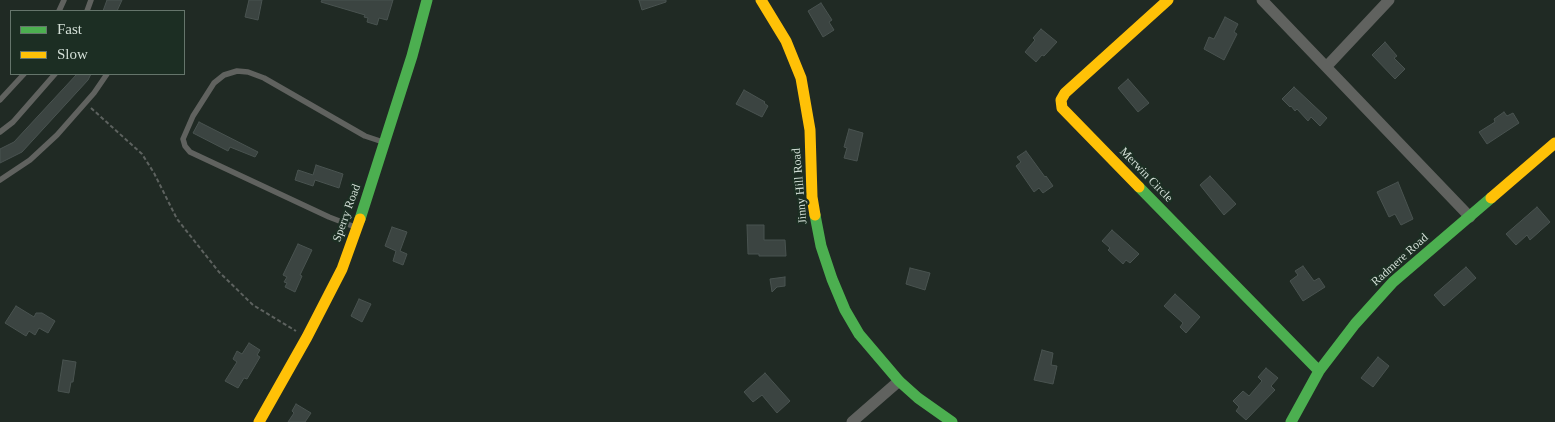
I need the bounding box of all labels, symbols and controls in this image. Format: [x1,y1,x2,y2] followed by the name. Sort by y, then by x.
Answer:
[10,10,185,75] legend
[57,21,82,37] text: Fast
[57,46,88,62] text: Slow
[1116,145,1176,205] street label: Merwin Circle
[790,148,810,224] street label: Jinny Hill Road
[330,182,364,244] street label: Sperry Road
[1369,231,1431,289] street label: Radmere Road

